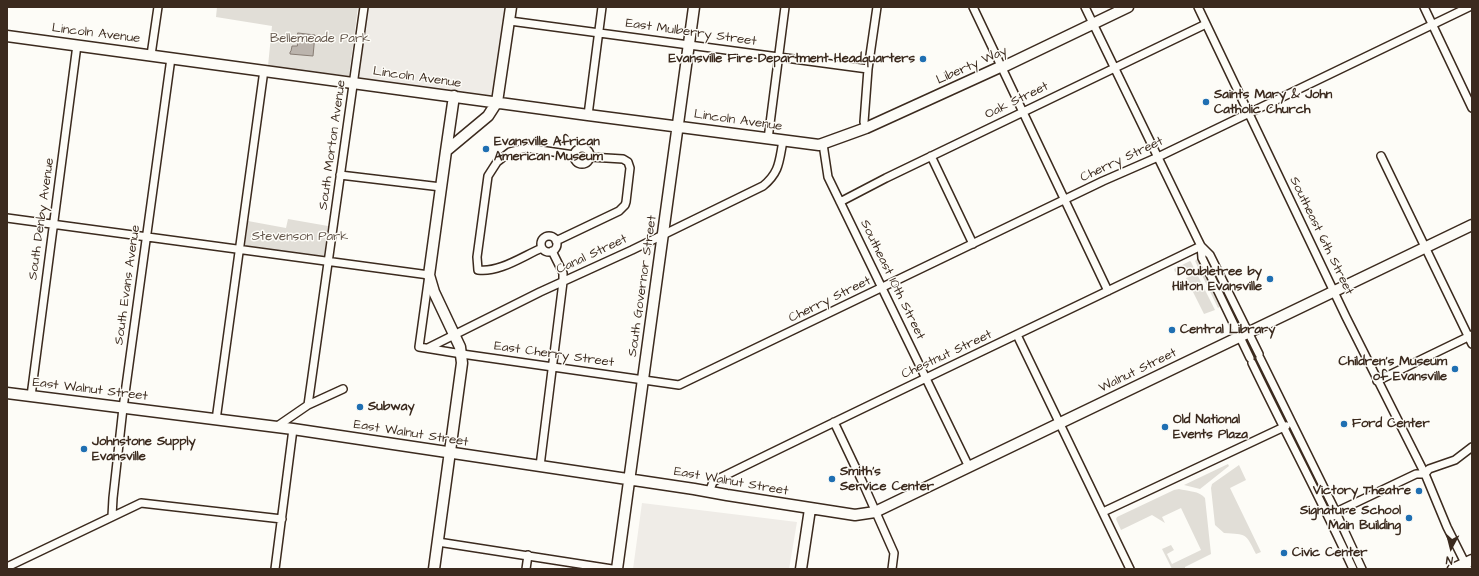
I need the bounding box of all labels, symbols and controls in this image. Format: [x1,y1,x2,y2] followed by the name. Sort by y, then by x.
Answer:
[625,16,757,50] street label: East Mulberry Street
[51,21,141,47] street label: Lincoln Avenue
[270,31,370,47] park label: Bellemeade Park
[934,43,1010,89] street label: Liberty Way
[668,51,915,67] place label: Evansville Fire Department Headquarters
[918,54,928,64] marker: Evansville Fire Department Headquarters
[372,64,462,92] street label: Lincoln Avenue
[316,79,350,211] street label: South Morton Avenue
[983,79,1051,123] street label: Oak Street
[1214,87,1332,118] place label: Saints Mary & John Catholic Church
[1201,97,1211,107] marker: Saints Mary & John Catholic Church
[693,107,783,135] street label: Lincoln Avenue
[494,134,603,165] place label: Evansville African American Museum
[1078,134,1166,186] street label: Cherry Street
[481,144,491,154] marker: Evansville African American Museum
[26,157,58,281] street label: South Denby Avenue
[1286,174,1356,298] street label: Southeast 6th Street
[625,214,661,358] street label: South Governor Street
[856,218,928,342] street label: Southeast 10th Street
[112,224,144,346] street label: South Evans Avenue
[252,229,348,245] park label: Stevenson Park
[554,232,630,278] street label: Canal Street
[1172,264,1262,295] place label: Doubletree by Hilton Evansville
[786,273,874,327] street label: Cherry Street
[1265,274,1275,284] marker: Doubletree by Hilton Evansville
[1180,322,1275,338] place label: Central Library
[1167,325,1177,335] marker: Central Library
[899,327,995,383] street label: Chestnut Street
[493,339,615,371] street label: East Cherry Street
[1097,345,1179,397] street label: Walnut Street
[1339,354,1447,385] place label: Children's Museum of Evansville
[1450,364,1460,374] marker: Children's Museum of Evansville
[32,375,148,405] street label: East Walnut Street
[368,399,415,415] place label: Subway
[355,402,365,412] marker: Subway
[1173,412,1248,443] place label: Old National Events Plaza
[1352,416,1430,432] place label: Ford Center
[353,417,469,451] street label: East Walnut Street
[1339,419,1349,429] marker: Ford Center
[1160,422,1170,432] marker: Old National Events Plaza
[92,434,196,465] place label: Johnstone Supply Evansville
[79,444,89,454] marker: Johnstone Supply Evansville
[673,464,789,500] street label: East Walnut Street
[840,464,934,495] place label: Smith's Service Center
[827,474,837,484] marker: Smith's Service Center
[1313,483,1411,499] place label: Victory Theatre
[1414,486,1424,496] marker: Victory Theatre
[1300,503,1401,534] place label: Signature School Main Building
[1404,513,1414,523] marker: Signature School Main Building
[1431,528,1471,568] north arrow
[1292,545,1368,561] place label: Civic Center
[1279,548,1289,558] marker: Civic Center
[1445,553,1454,568] text: N

